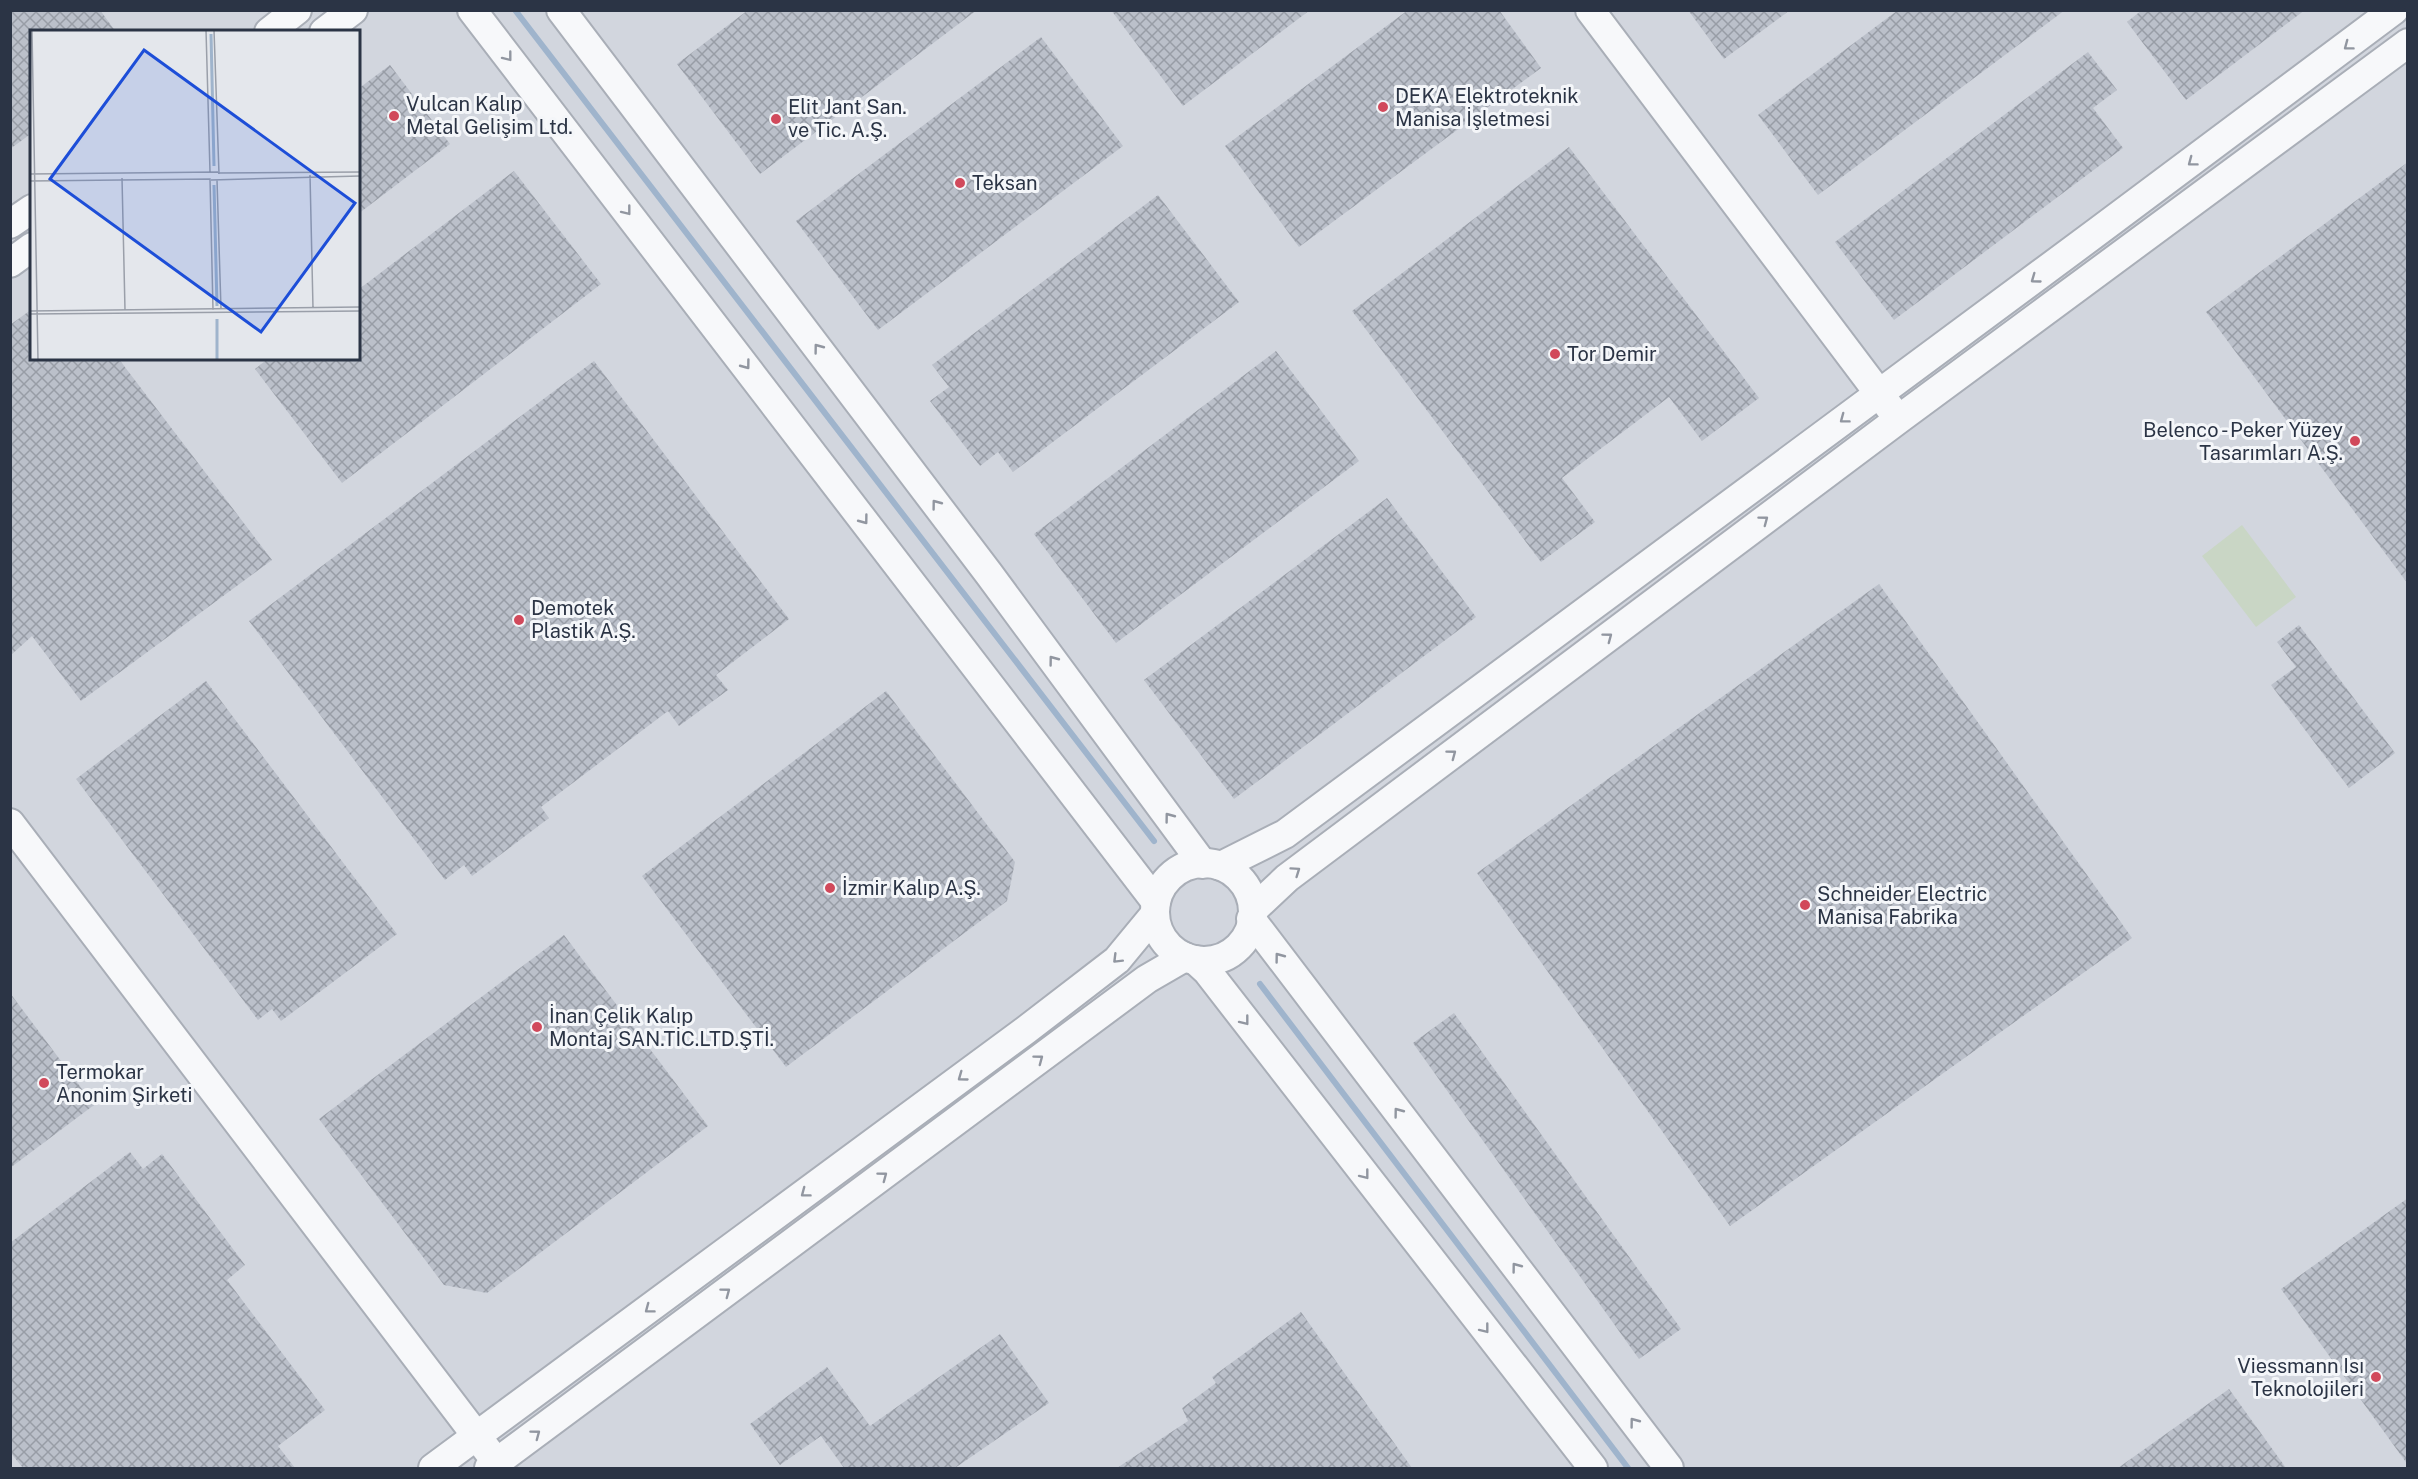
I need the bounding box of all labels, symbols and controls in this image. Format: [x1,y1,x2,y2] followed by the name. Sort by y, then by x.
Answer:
[30,30,360,360] inset map
[2343,38,2354,49] one-way arrow
[500,50,511,61] one-way arrow
[1395,84,1579,131] place label: DEKA Elektroteknik Manisa İşletmesi
[406,92,573,139] place label: Vulcan Kalıp Metal Gelişim Ltd.
[788,95,907,142] place label: Elit Jant San. ve Tic. A.Ş.
[1376,100,1390,114] marker: DEKA Elektroteknik Manisa İşletmesi
[387,109,401,123] marker: Vulcan Kalıp Metal Gelişim Ltd.
[769,112,783,126] marker: Elit Jant San. ve Tic. A.Ş.
[2187,155,2198,166] one-way arrow
[972,171,1038,195] place label: Teksan
[953,176,967,190] marker: Teksan
[620,204,631,215] one-way arrow
[2031,272,2042,283] one-way arrow
[1567,342,1657,366] place label: Tor Demir
[814,344,825,355] one-way arrow
[1548,347,1562,361] marker: Tor Demir
[739,359,750,370] one-way arrow
[1839,411,1850,422] one-way arrow
[2143,418,2343,465] place label: Belenco - Peker Yüzey Tasarımları A.Ş.
[2348,434,2362,448] marker: Belenco - Peker Yüzey Tasarımları A.Ş.
[932,499,943,510] one-way arrow
[857,514,868,525] one-way arrow
[1758,517,1769,528] one-way arrow
[531,596,636,643] place label: Demotek Plastik A.Ş.
[512,613,526,627] marker: Demotek Plastik A.Ş.
[1602,634,1613,645] one-way arrow
[1049,655,1060,666] one-way arrow
[1446,751,1457,762] one-way arrow
[1165,812,1176,823] one-way arrow
[1289,867,1300,878] one-way arrow
[842,876,981,900] place label: İzmir Kalıp A.Ş.
[823,881,837,895] marker: İzmir Kalıp A.Ş.
[1817,882,1987,929] place label: Schneider Electric Manisa Fabrika
[1798,898,1812,912] marker: Schneider Electric Manisa Fabrika
[1113,952,1124,962] one-way arrow
[1276,952,1287,963] one-way arrow
[549,1004,774,1051] place label: İnan Çelik Kalıp Montaj SAN.TİC.LTD.ŞTİ.
[1238,1015,1249,1026] one-way arrow
[530,1020,544,1034] marker: İnan Çelik Kalıp Montaj SAN.TİC.LTD.ŞTİ.
[1032,1056,1043,1067] one-way arrow
[56,1060,193,1107] place label: Termokar Anonim Şirketi
[958,1070,969,1081] one-way arrow
[37,1076,51,1090] marker: Termokar Anonim Şirketi
[1394,1108,1405,1119] one-way arrow
[1358,1169,1369,1180] one-way arrow
[876,1172,887,1183] one-way arrow
[801,1186,812,1197] one-way arrow
[1512,1263,1523,1274] one-way arrow
[720,1288,731,1299] one-way arrow
[644,1302,655,1313] one-way arrow
[1478,1322,1489,1333] one-way arrow
[2237,1354,2364,1401] place label: Viessmann Isı Teknolojileri
[2369,1370,2383,1384] marker: Viessmann Isı Teknolojileri
[1630,1418,1641,1429] one-way arrow
[529,1430,540,1441] one-way arrow

